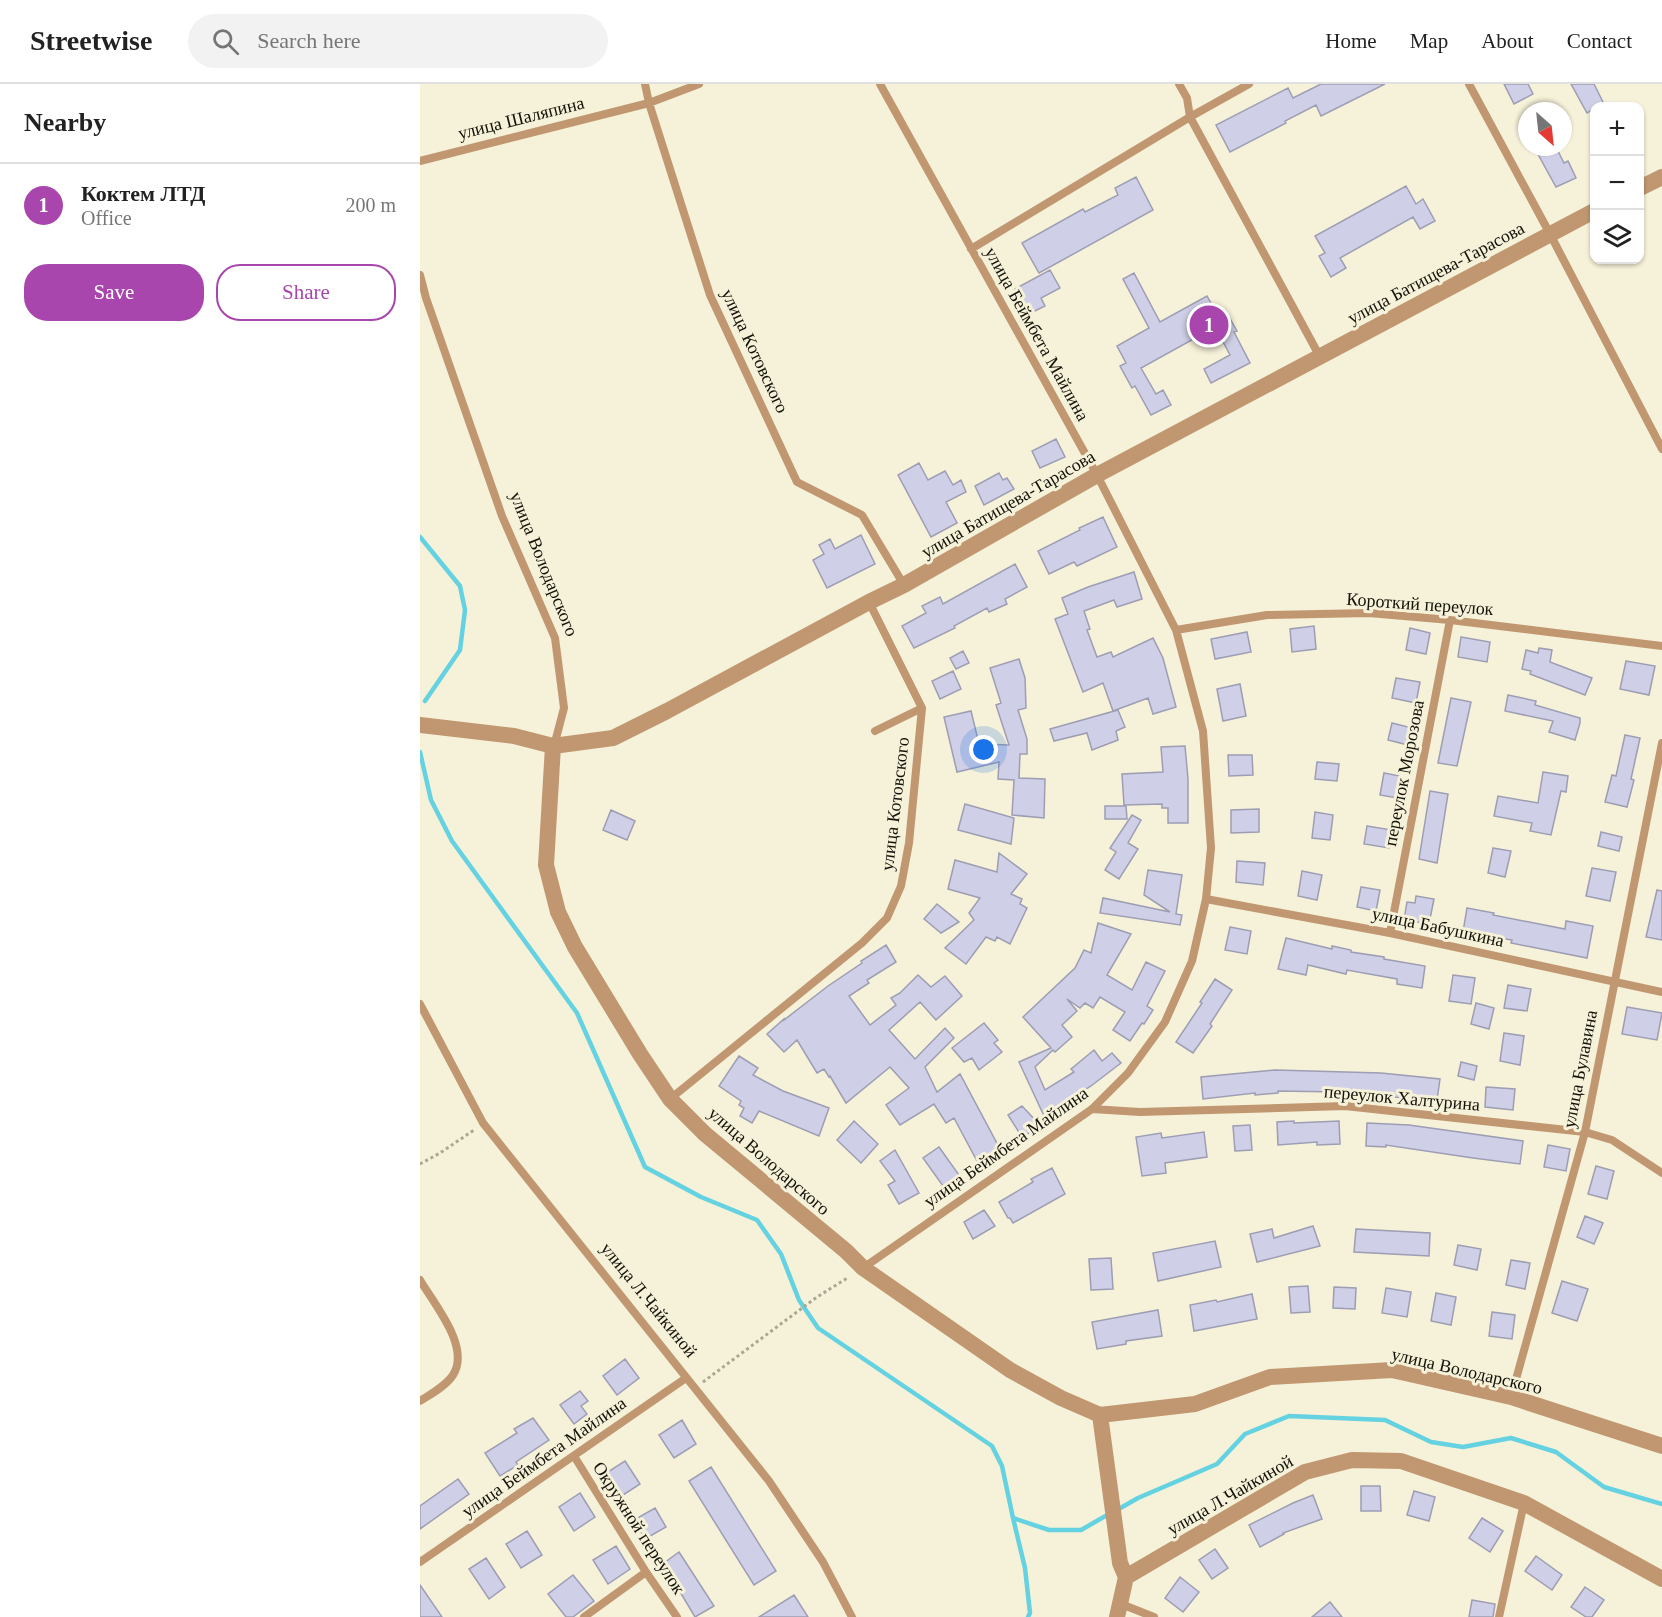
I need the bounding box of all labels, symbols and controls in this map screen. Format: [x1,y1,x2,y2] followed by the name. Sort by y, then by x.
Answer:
[188,14,608,68] search box
[30,25,152,56] text: Streetwise
[209,25,242,58] icon: search
[257,28,361,53] text: Search here
[1325,29,1377,53] text: Home
[1410,29,1448,53] text: Map
[1481,29,1534,53] text: About
[1567,29,1632,53] text: Contact
[456,93,586,143] street label: улица Шаляпина
[1518,102,1572,156] north arrow
[1590,102,1644,264] map controls
[1590,102,1644,156] button: +
[24,108,106,137] text: Nearby
[1590,156,1644,210] button: −
[81,181,205,206] text: Коктем ЛТД
[39,194,49,216] text: 1
[345,194,396,216] text: 200 m
[81,207,132,229] text: Office
[1590,210,1644,264] button: layers
[1344,218,1528,328] street label: улица Батищева-Тарасова
[981,244,1093,424] street label: улица Беймбета Майлина
[24,264,204,321] button: Save
[216,264,396,321] button: Share
[717,286,793,416] street label: улица Котовского
[1190,302,1228,348] pin: 1
[918,446,1098,562] street label: улица Батищева-Тарасова
[506,489,582,639] street label: улица Володарского
[1346,589,1494,619] street label: Короткий переулок
[1380,698,1428,848] street label: переулок Морозова
[969,735,998,764] your location
[877,736,913,872] street label: улица Котовского
[1370,903,1506,951] street label: улица Бабушкина
[1559,1008,1601,1130] street label: улица Булавина
[1323,1081,1481,1115] street label: переулок Халтурина
[920,1083,1092,1211] street label: улица Беймбета Майлина
[704,1103,834,1219] street label: улица Володарского
[597,1239,702,1362] street label: улица Л.Чайкиной
[1390,1344,1544,1398] street label: улица Володарского
[458,1393,630,1521] street label: улица Беймбета Майлина
[1164,1451,1297,1539] street label: улица Л.Чайкиной
[589,1458,689,1598] street label: Окружной переулок

